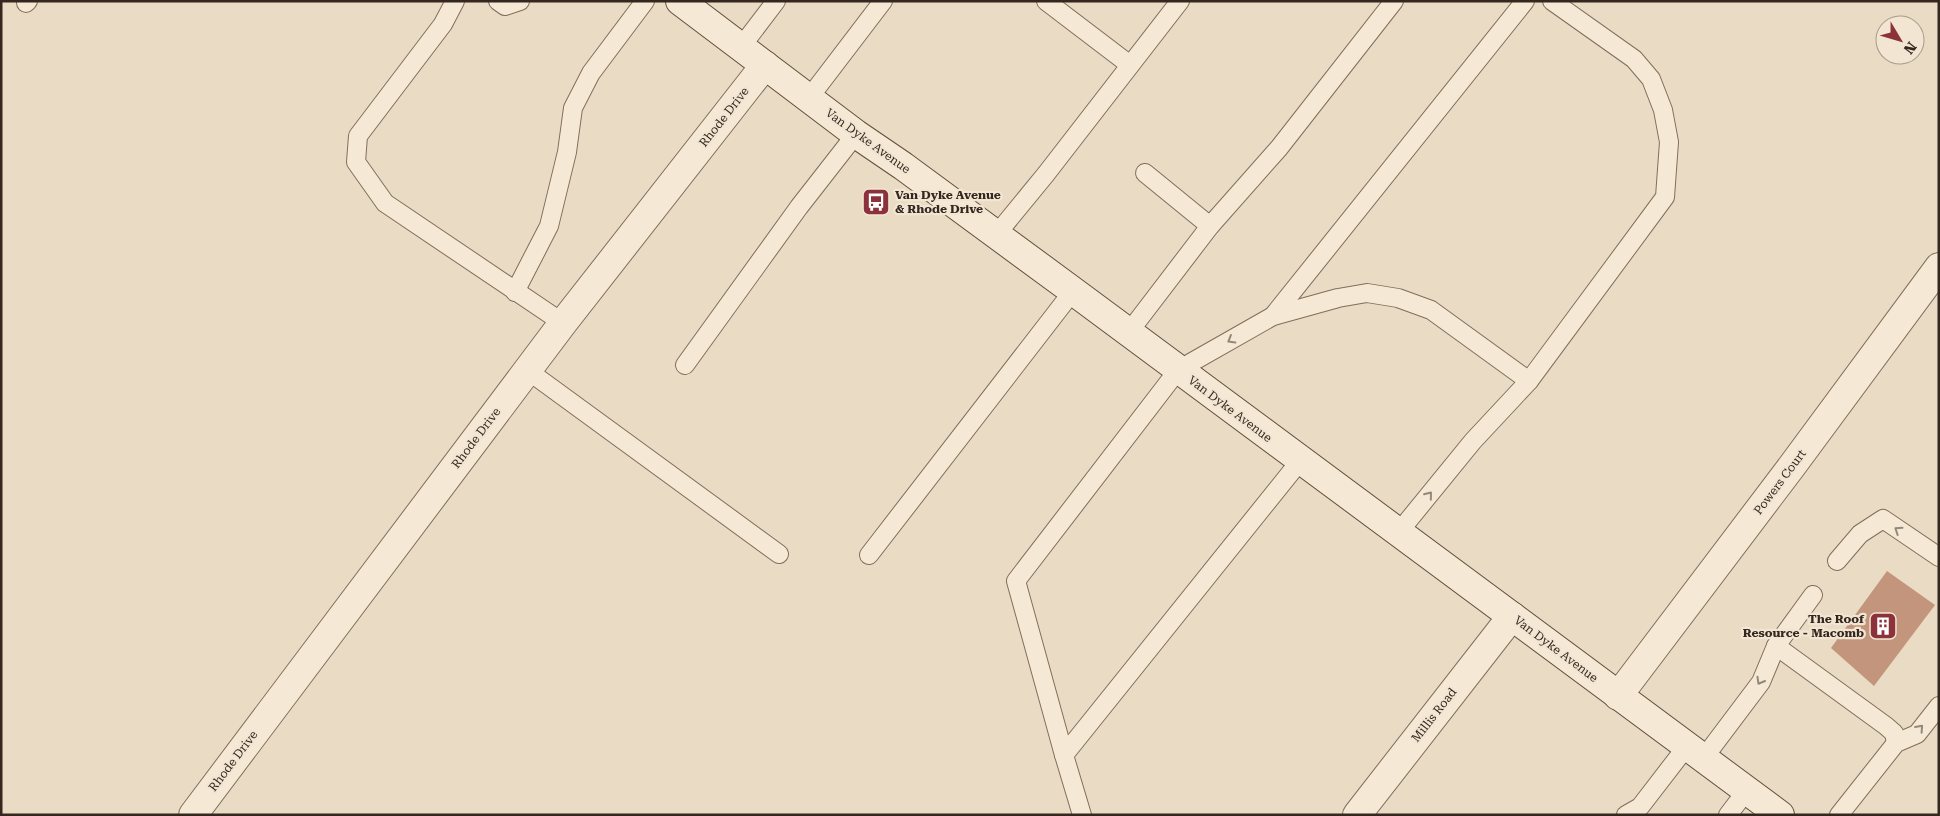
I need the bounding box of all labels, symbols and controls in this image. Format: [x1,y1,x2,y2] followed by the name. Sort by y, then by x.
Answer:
[1875,15,1925,65] north arrow
[1900,39,1920,57] text: N
[696,84,752,150] street label: Rhode Drive
[823,106,913,177] street label: Van Dyke Avenue
[861,187,891,217] bus stop icon: Van Dyke Avenue & Rhode Drive
[895,188,1001,216] place label: Van Dyke Avenue & Rhode Drive
[1227,333,1236,343] one-way arrow
[1185,373,1275,445] street label: Van Dyke Avenue
[449,405,504,471] street label: Rhode Drive
[1751,446,1809,517] street label: Powers Court
[1423,492,1431,501] one-way arrow
[1895,527,1904,536] one-way arrow
[1868,611,1898,641] building icon: The Roof Resource - Macomb
[1743,612,1865,640] place label: The Roof Resource - Macomb
[1511,613,1601,685] street label: Van Dyke Avenue
[1756,676,1766,685] one-way arrow
[1409,685,1460,745] street label: Millis Road
[1915,725,1924,734] one-way arrow
[206,728,261,794] street label: Rhode Drive

